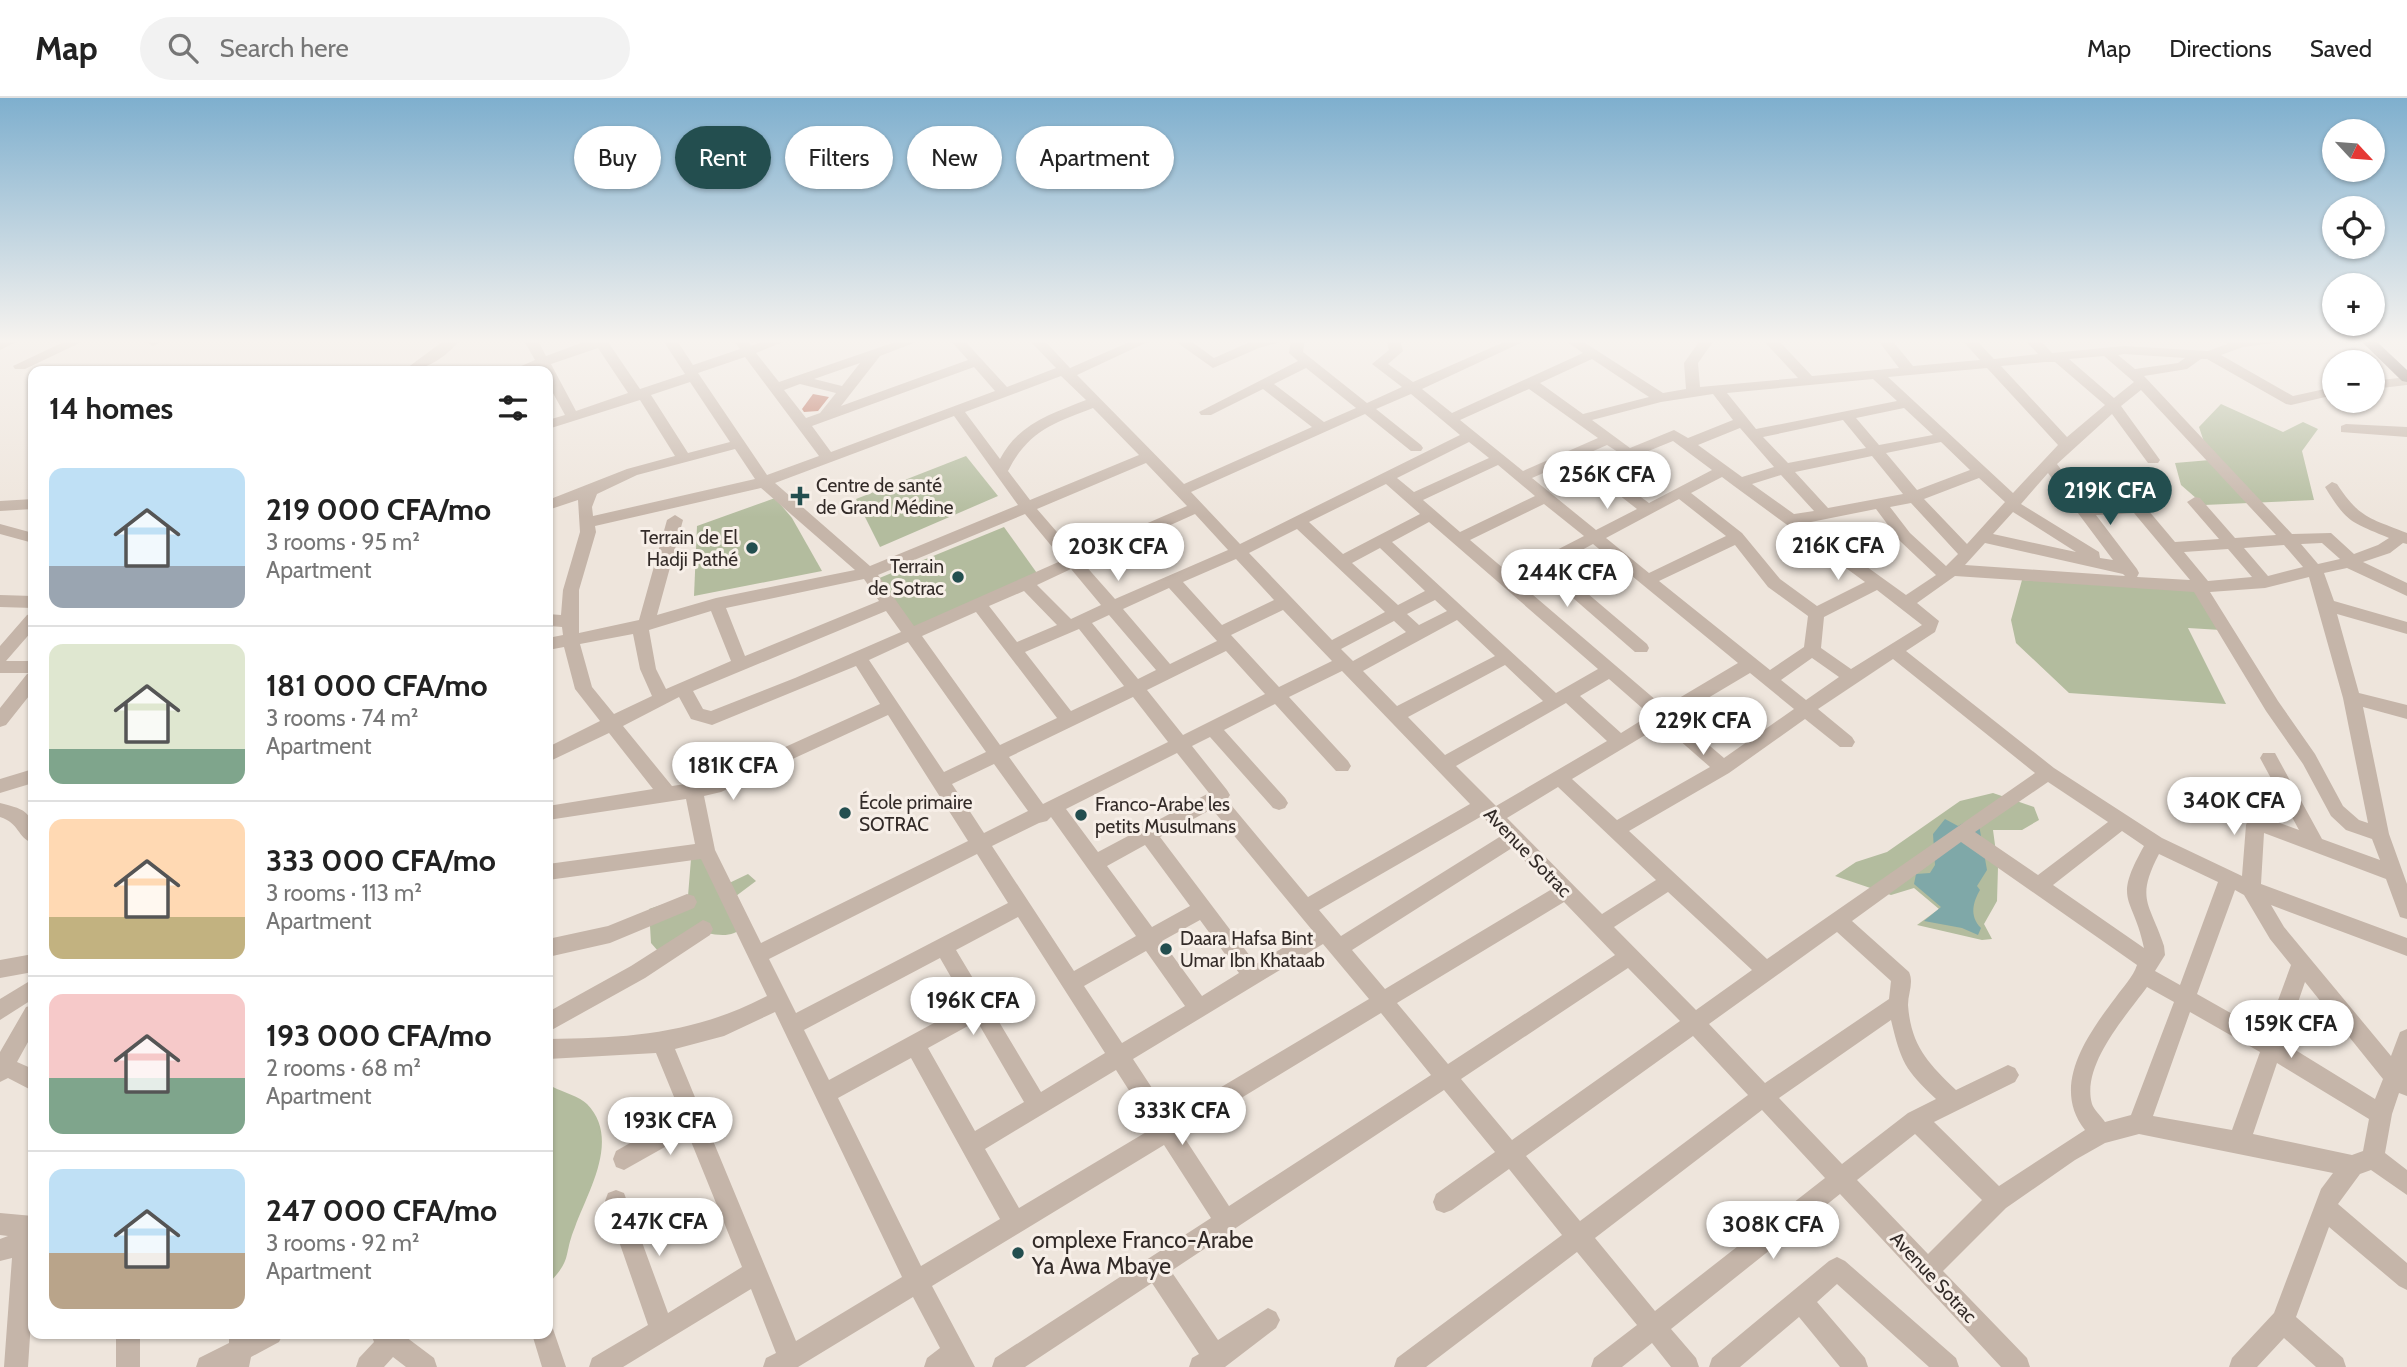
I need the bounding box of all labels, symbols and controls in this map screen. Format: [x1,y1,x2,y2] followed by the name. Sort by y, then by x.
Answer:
[140,17,630,80] search box
[35,28,98,68] text: Map
[164,29,202,67] icon: search
[220,32,349,64] text: Search here
[2087,34,2131,63] text: Map
[2169,34,2272,63] text: Directions
[2310,34,2372,63] text: Saved
[2322,119,2385,182] north arrow
[2322,119,2385,413] map controls
[574,126,661,189] chip: Buy
[675,126,771,189] chip: Rent
[785,126,893,189] chip: Filters
[907,126,1002,189] chip: New
[1016,126,1174,189] chip: Apartment
[2322,196,2385,259] button: locate
[2322,273,2385,336] button: +
[2322,350,2385,413] button: −
[494,389,532,427] icon: filters
[49,390,173,427] text: 14 homes
[1535,452,1679,511] pin: 256K CFA
[1559,460,1655,488] text: 256K CFA
[2038,468,2182,527] pin: 219K CFA
[816,474,954,519] place label: Centre de santé de Grand Médine
[2064,476,2156,504] text: 219K CFA
[790,486,810,506] marker: Centre de santé de Grand Médine
[266,491,491,528] text: 219 000 CFA/mo
[105,496,189,580] icon: home
[1766,522,1910,582] pin: 216K CFA
[1046,524,1190,583] pin: 203K CFA
[640,526,739,571] place label: Terrain de El Hadji Pathé
[266,528,420,556] text: 3 rooms · 95 m²
[1792,531,1884,559] text: 216K CFA
[1068,532,1168,560] text: 203K CFA
[744,540,760,556] marker: Terrain de El Hadji Pathé
[1495,550,1639,609] pin: 244K CFA
[868,555,944,600] place label: Terrain de Sotrac
[266,556,371,584] text: Apartment
[1517,558,1617,586] text: 244K CFA
[950,569,966,585] marker: Terrain de Sotrac
[266,667,488,704] text: 181 000 CFA/mo
[105,672,189,756] icon: home
[1631,698,1775,757] pin: 229K CFA
[266,704,418,732] text: 3 rooms · 74 m²
[1655,706,1751,734] text: 229K CFA
[266,732,371,760] text: Apartment
[661,742,805,802] pin: 181K CFA
[688,751,778,779] text: 181K CFA
[2162,778,2306,837] pin: 340K CFA
[2183,786,2285,814] text: 340K CFA
[859,790,973,836] place label: École primaire SOTRAC
[1095,793,1236,838] place label: Franco-Arabe les petits Musulmans
[1479,803,1576,902] street label: Avenue Sotrac
[837,805,853,821] marker: École primaire SOTRAC
[1073,807,1089,823] marker: Franco-Arabe les petits Musulmans
[266,842,496,879] text: 333 000 CFA/mo
[105,847,189,931] icon: home
[266,879,422,907] text: 3 rooms · 113 m²
[266,907,371,935] text: Apartment
[1180,927,1325,972] place label: Daara Hafsa Bint Umar Ibn Khataab
[1158,941,1174,957] marker: Daara Hafsa Bint Umar Ibn Khataab
[901,978,1045,1037] pin: 196K CFA
[926,986,1020,1014] text: 196K CFA
[2219,1000,2363,1060] pin: 159K CFA
[2245,1009,2337,1037] text: 159K CFA
[266,1017,491,1054] text: 193 000 CFA/mo
[105,1022,189,1106] icon: home
[266,1054,421,1082] text: 2 rooms · 68 m²
[266,1082,371,1110] text: Apartment
[1110,1088,1254,1147] pin: 333K CFA
[1134,1096,1230,1124] text: 333K CFA
[598,1098,742,1157] pin: 193K CFA
[624,1106,716,1134] text: 193K CFA
[266,1192,497,1229] text: 247 000 CFA/mo
[105,1197,189,1281] icon: home
[587,1198,731,1258] pin: 247K CFA
[1701,1202,1845,1261] pin: 308K CFA
[610,1207,708,1235] text: 247K CFA
[1722,1210,1824,1238] text: 308K CFA
[1031,1226,1254,1280] place label: omplexe Franco-Arabe Ya Awa Mbaye
[1886,1227,1982,1328] street label: Avenue Sotrac
[266,1229,420,1257] text: 3 rooms · 92 m²
[1010,1245,1026,1261] marker: omplexe Franco-Arabe Ya Awa Mbaye
[266,1257,371,1285] text: Apartment

